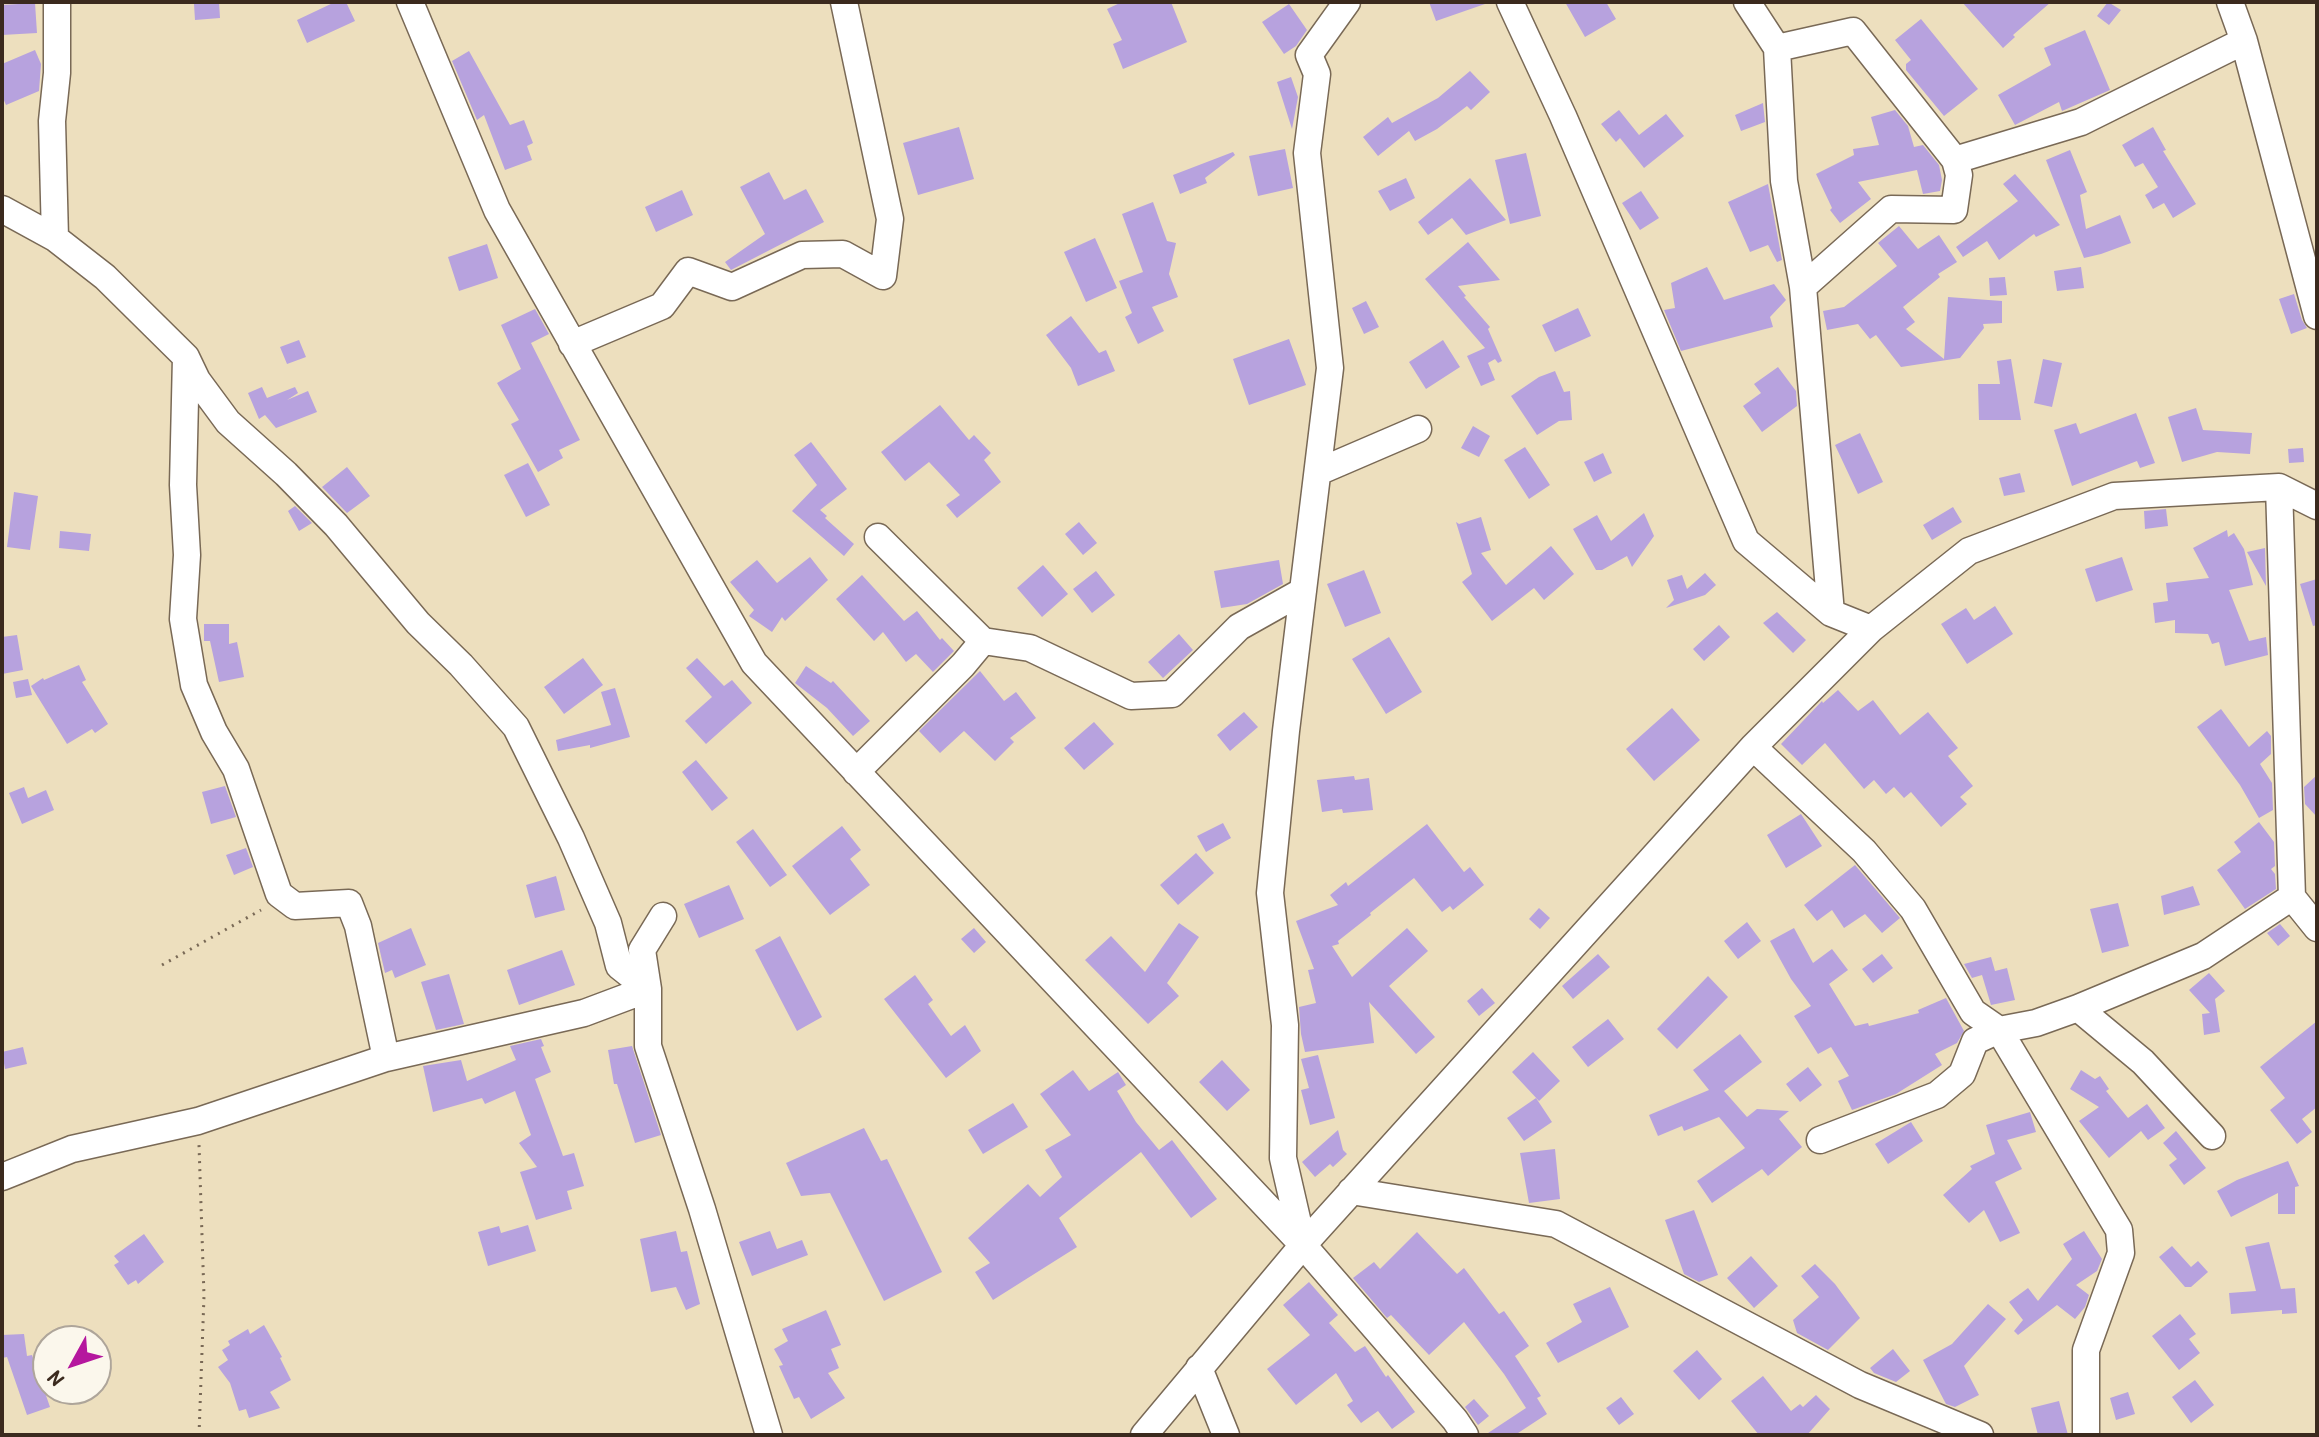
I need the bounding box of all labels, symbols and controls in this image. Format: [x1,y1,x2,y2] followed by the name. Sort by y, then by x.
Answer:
[32,1325,112,1405] north arrow
[40,1365,70,1393] text: N

